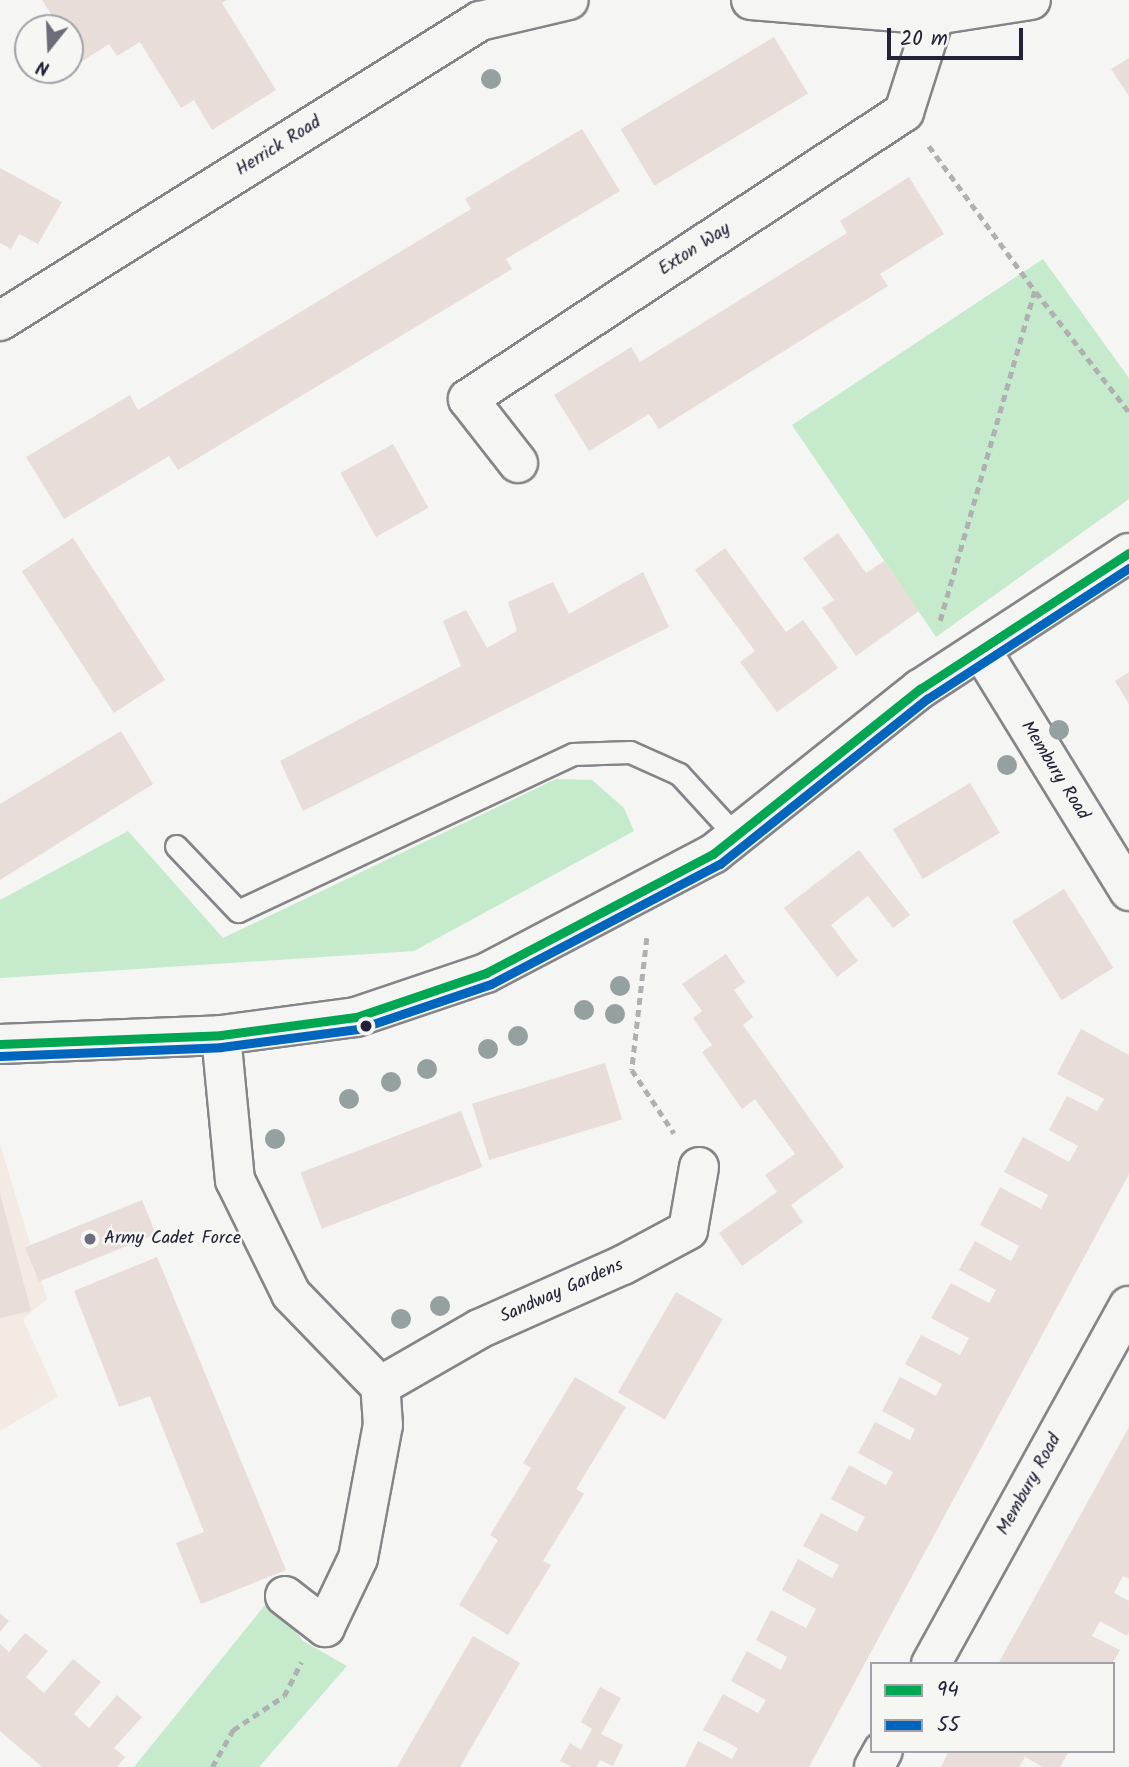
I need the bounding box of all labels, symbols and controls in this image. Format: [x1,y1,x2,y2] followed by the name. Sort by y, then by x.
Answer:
[14,14,84,84] north arrow
[891,14,1028,58] scale bar
[900,23,948,56] text: 20 m
[33,51,53,83] text: N
[233,112,325,182] street label: Herrick Road
[655,219,735,281] street label: Exton Way
[1015,718,1093,824] street label: Membury Road
[359,1019,373,1033] unlabelled marker
[104,1228,241,1250] place label: Army Cadet Force
[82,1231,98,1247] marker: Army Cadet Force
[497,1255,627,1329] street label: Sandway Gardens
[993,1431,1067,1539] street label: Membury Road
[870,1662,1115,1753] legend
[937,1674,959,1707] text: 94
[937,1709,960,1742] text: 55

